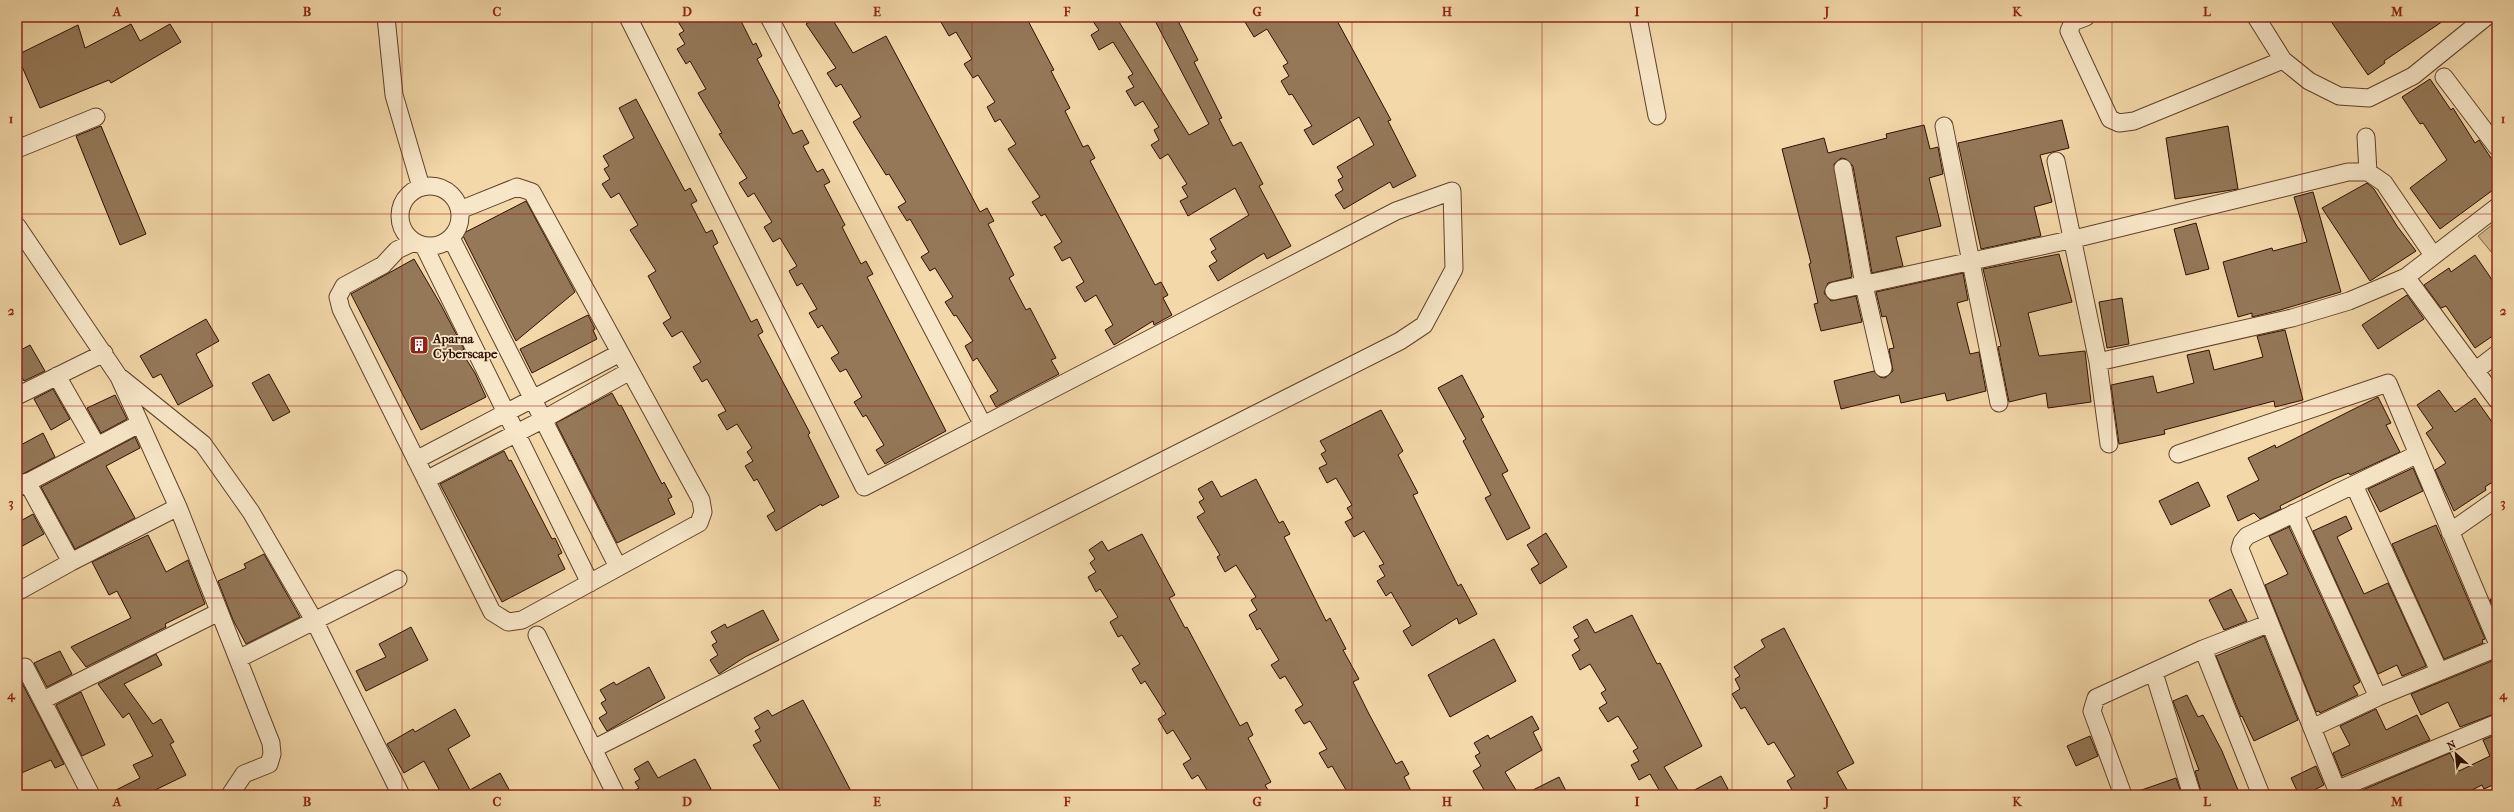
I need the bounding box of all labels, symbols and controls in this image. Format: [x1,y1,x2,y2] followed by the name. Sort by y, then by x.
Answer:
[112,4,122,19] text: A
[303,4,312,19] text: B
[493,4,502,19] text: C
[682,4,692,19] text: D
[873,4,881,19] text: E
[1063,4,1071,19] text: F
[1252,4,1262,19] text: G
[1442,4,1453,19] text: H
[1634,4,1640,19] text: I
[1823,4,1830,20] text: J
[2012,4,2023,19] text: K
[2203,4,2212,19] text: L
[2390,4,2403,19] text: M
[9,111,14,126] text: 1
[2501,111,2506,126] text: 1
[8,303,15,318] text: 2
[2500,303,2507,318] text: 2
[432,331,498,362] place label: Aparna Cyberscape
[408,334,430,356] building icon: Aparna Cyberscape
[8,495,14,511] text: 3
[2500,495,2506,511] text: 3
[6,687,16,703] text: 4
[2498,687,2508,703] text: 4
[2436,734,2476,774] north arrow
[2445,738,2459,753] text: N
[112,794,122,809] text: A
[303,794,312,809] text: B
[493,794,502,809] text: C
[682,794,692,809] text: D
[873,794,881,809] text: E
[1063,794,1071,809] text: F
[1252,794,1262,809] text: G
[1442,794,1453,809] text: H
[1634,794,1640,809] text: I
[1823,794,1830,810] text: J
[2012,794,2023,809] text: K
[2203,794,2212,809] text: L
[2390,794,2403,809] text: M

